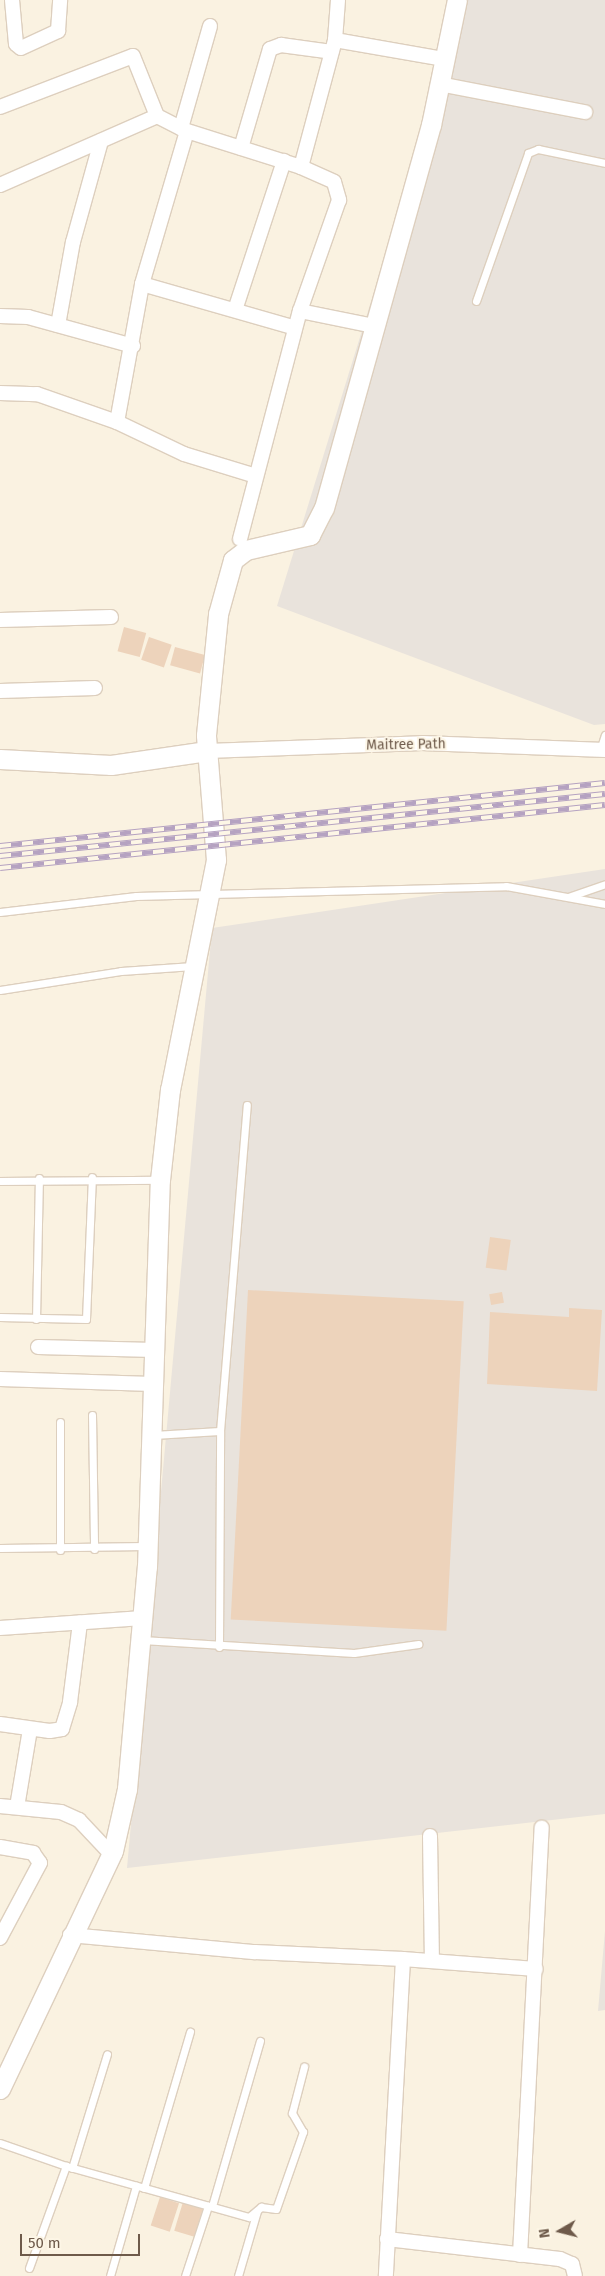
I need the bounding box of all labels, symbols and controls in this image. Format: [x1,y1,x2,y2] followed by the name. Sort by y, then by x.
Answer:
[366,736,446,754] street label: Maitree Path
[535,2206,585,2256] north arrow
[22,2224,142,2256] scale bar
[536,2227,554,2239] text: N
[28,2234,61,2252] text: 50 m

